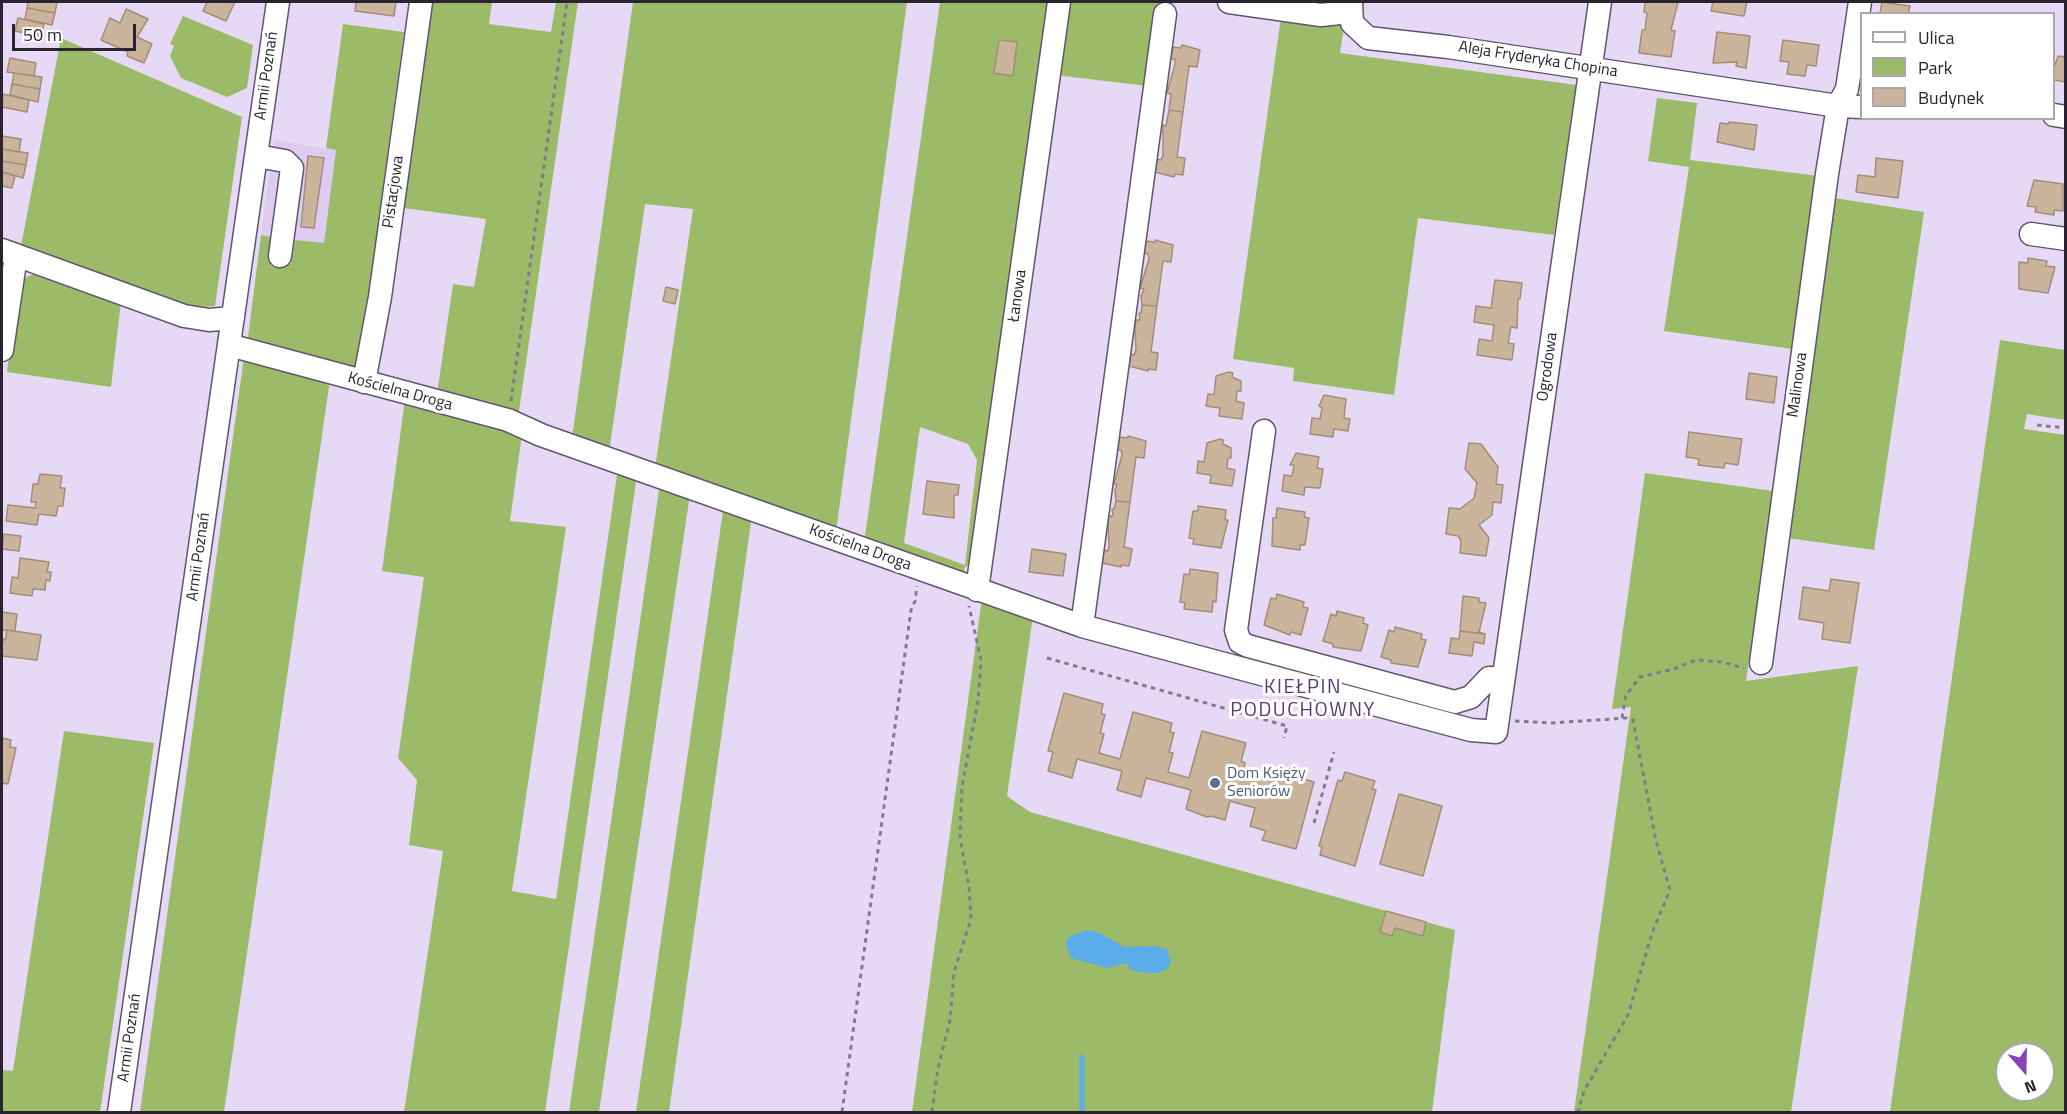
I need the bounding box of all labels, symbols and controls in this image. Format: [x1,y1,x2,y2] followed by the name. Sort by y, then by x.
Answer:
[15,12,140,50] scale bar
[1860,12,2055,120] legend
[23,21,62,48] text: 50 m
[1918,24,1955,51] text: Ulica
[251,30,283,122] street label: Armii Poznań
[1457,38,1619,82] street label: Aleja Fryderyka Chopina
[1918,54,1952,81] text: Park
[1918,84,1984,111] text: Budynek
[379,154,409,230] street label: Pistacjowa
[1005,269,1031,323] street label: Łanowa
[1534,331,1562,403] street label: Ogrodowa
[1784,351,1812,419] street label: Malinowa
[346,369,454,415] street label: Kościelna Droga
[183,511,215,603] street label: Armii Poznań
[806,521,914,575] street label: Kościelna Droga
[1230,676,1376,723] district label: KIEŁPIN PODUCHOWNY
[1227,764,1306,802] place label: Dom Księży Seniorów
[1208,776,1222,790] marker: Dom Księży Seniorów
[114,992,146,1084] street label: Armii Poznań
[1995,1042,2055,1102] north arrow
[2021,1074,2040,1100] text: N

